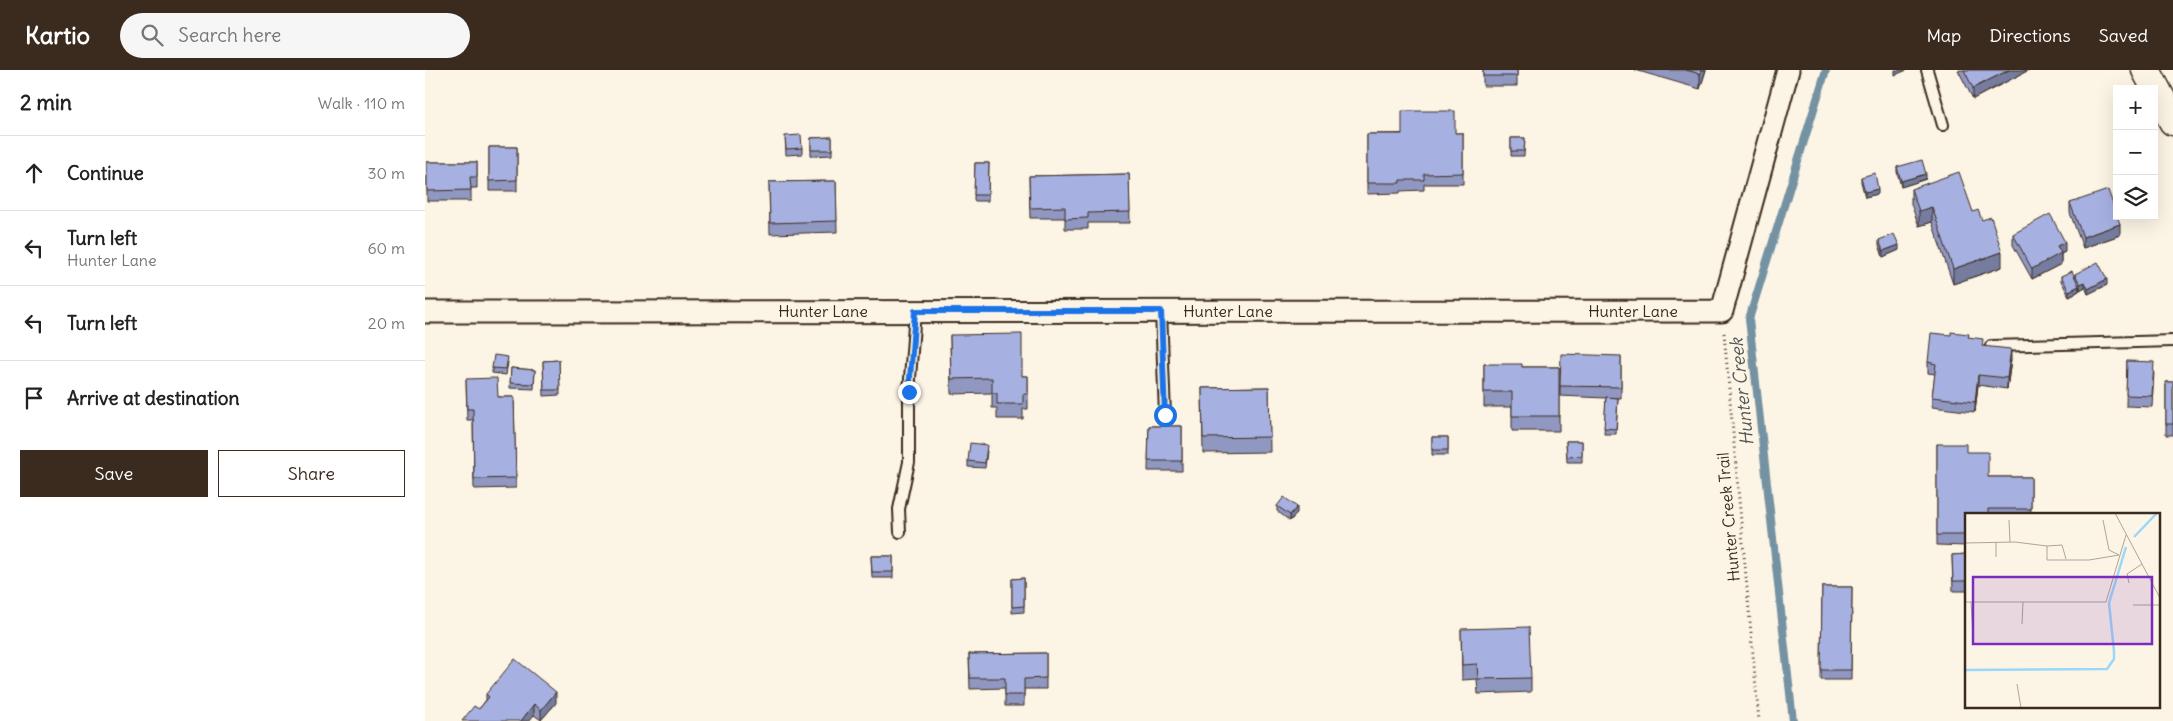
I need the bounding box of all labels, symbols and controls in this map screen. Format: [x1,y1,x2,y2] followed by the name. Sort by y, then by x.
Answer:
[120,13,470,58] search box
[25,20,90,50] text: Kartio
[138,21,166,49] icon: search
[178,23,281,47] text: Search here
[1926,24,1961,47] text: Map
[1989,24,2071,47] text: Directions
[2099,24,2148,47] text: Saved
[2113,85,2158,220] map controls
[2113,85,2158,130] button: +
[20,89,72,116] text: 2 min
[318,93,405,113] text: Walk · 110 m
[2113,130,2158,175] button: −
[20,159,48,187] icon: ahead
[67,161,144,185] text: Continue
[368,163,405,183] text: 30 m
[2113,175,2158,220] button: layers
[67,226,137,250] text: Turn left
[20,234,48,262] icon: left
[367,238,405,258] text: 60 m
[67,250,157,270] text: Hunter Lane
[778,301,868,321] street label: Hunter Lane
[1183,301,1273,321] street label: Hunter Lane
[1588,301,1678,321] street label: Hunter Lane
[20,309,48,337] icon: left
[67,311,137,335] text: Turn left
[368,313,405,333] text: 20 m
[1724,335,1759,447] water label: Hunter Creek
[898,381,921,404] route end
[20,384,48,412] icon: arrive
[67,386,240,410] text: Arrive at destination
[1154,404,1177,427] route start
[20,450,208,497] button: Save
[218,450,405,497] button: Share
[1712,451,1744,583] street label: Hunter Creek Trail
[1965,513,2161,708] inset map

